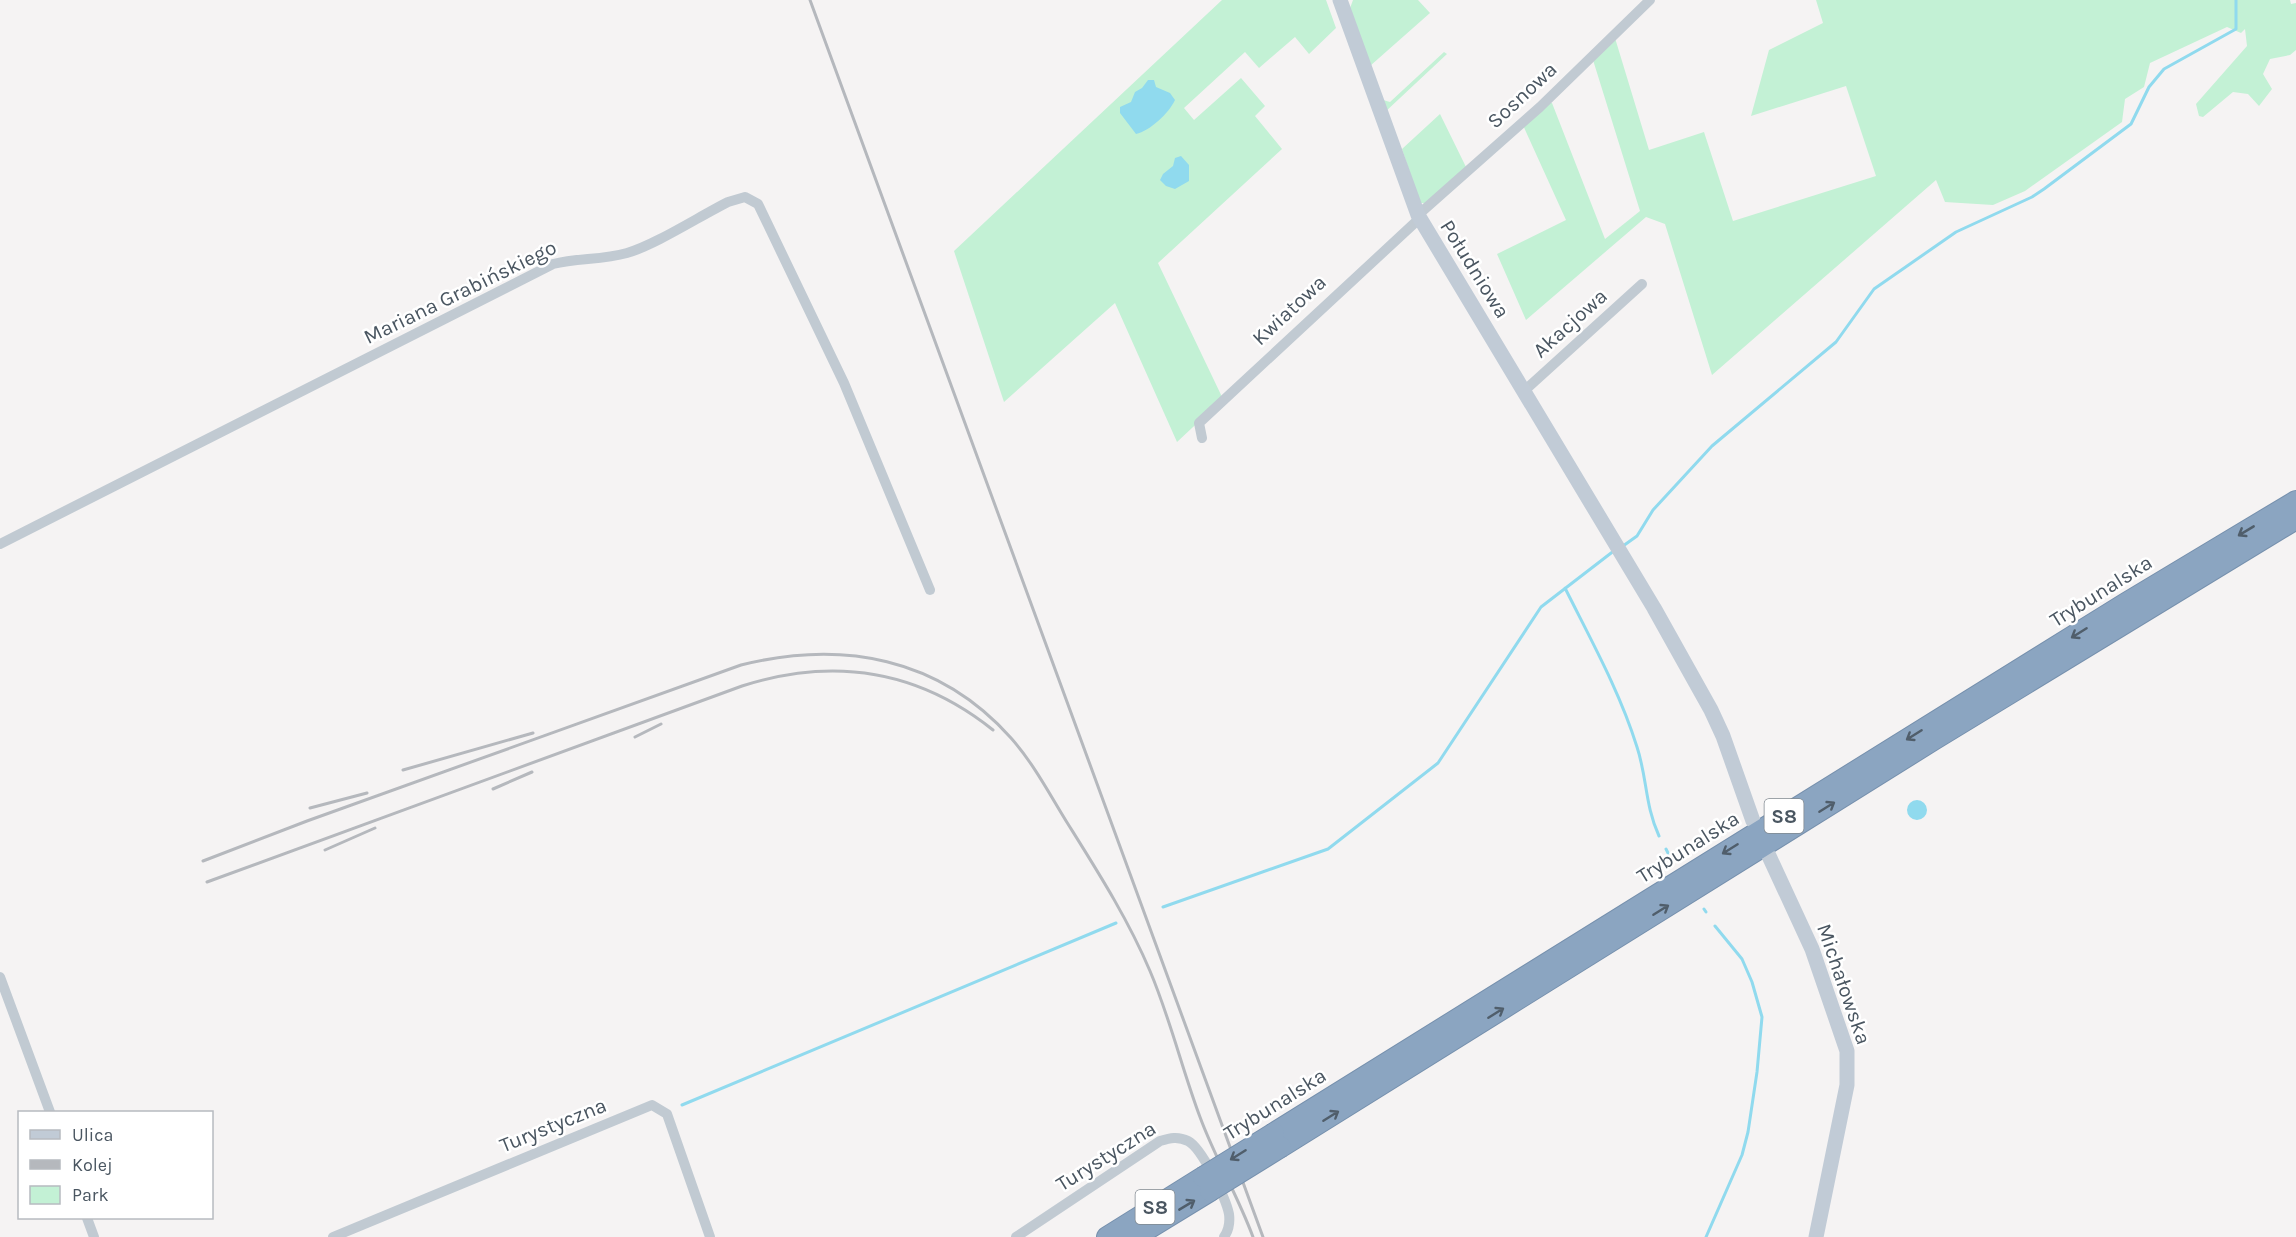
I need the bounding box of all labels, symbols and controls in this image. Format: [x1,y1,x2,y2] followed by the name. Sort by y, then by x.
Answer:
[1482,57,1562,133] street label: Sosnowa
[1435,215,1515,323] street label: Południowa
[360,235,560,349] street label: Mariana Grabińskiego
[1247,270,1331,350] street label: Kwiatowa
[1528,284,1612,362] street label: Akacjowa
[2238,525,2255,537] one-way arrow
[2045,550,2157,632] street label: Trybunalska
[2071,627,2088,639] one-way arrow
[1906,730,1923,742] one-way arrow
[1764,799,1804,833] road number: S8
[1818,801,1835,813] one-way arrow
[1632,806,1744,888] street label: Trybunalska
[1722,844,1739,856] one-way arrow
[1653,903,1670,916] one-way arrow
[1812,920,1876,1048] street label: Michałowska
[1487,1007,1504,1019] one-way arrow
[1219,1063,1331,1145] street label: Trybunalska
[496,1093,610,1157] street label: Turystyczna
[1322,1110,1339,1123] one-way arrow
[18,1111,213,1219] legend
[1052,1116,1160,1196] street label: Turystyczna
[72,1124,113,1146] text: Ulica
[1230,1149,1247,1162] one-way arrow
[72,1154,113,1176] text: Kolej
[72,1184,109,1206] text: Park
[1136,1190,1174,1224] road number: S8
[1178,1198,1195,1210] one-way arrow

